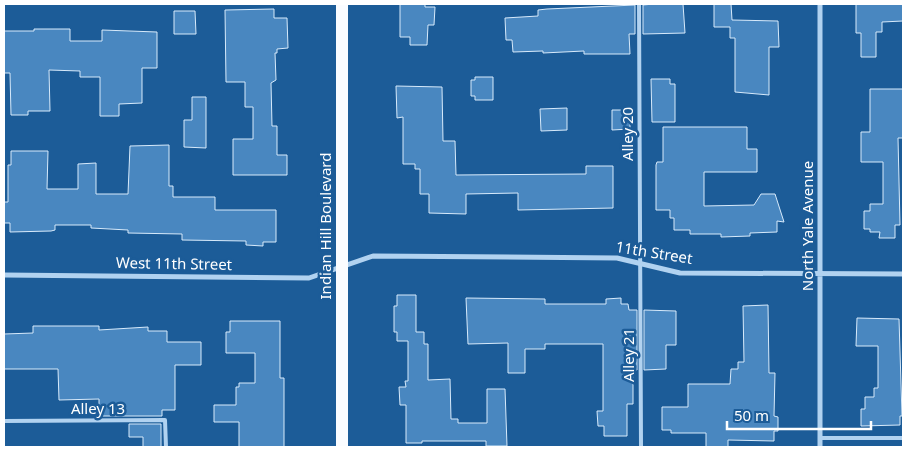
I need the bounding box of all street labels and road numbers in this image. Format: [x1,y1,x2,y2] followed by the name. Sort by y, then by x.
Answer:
[617,107,637,161] street label: Alley 20
[315,153,335,299] street label: Indian Hill Boulevard
[797,161,817,291] street label: North Yale Avenue
[614,236,695,268] street label: 11th Street
[116,252,233,274] street label: West 11th Street
[618,328,638,382] street label: Alley 21
[71,398,125,418] street label: Alley 13

